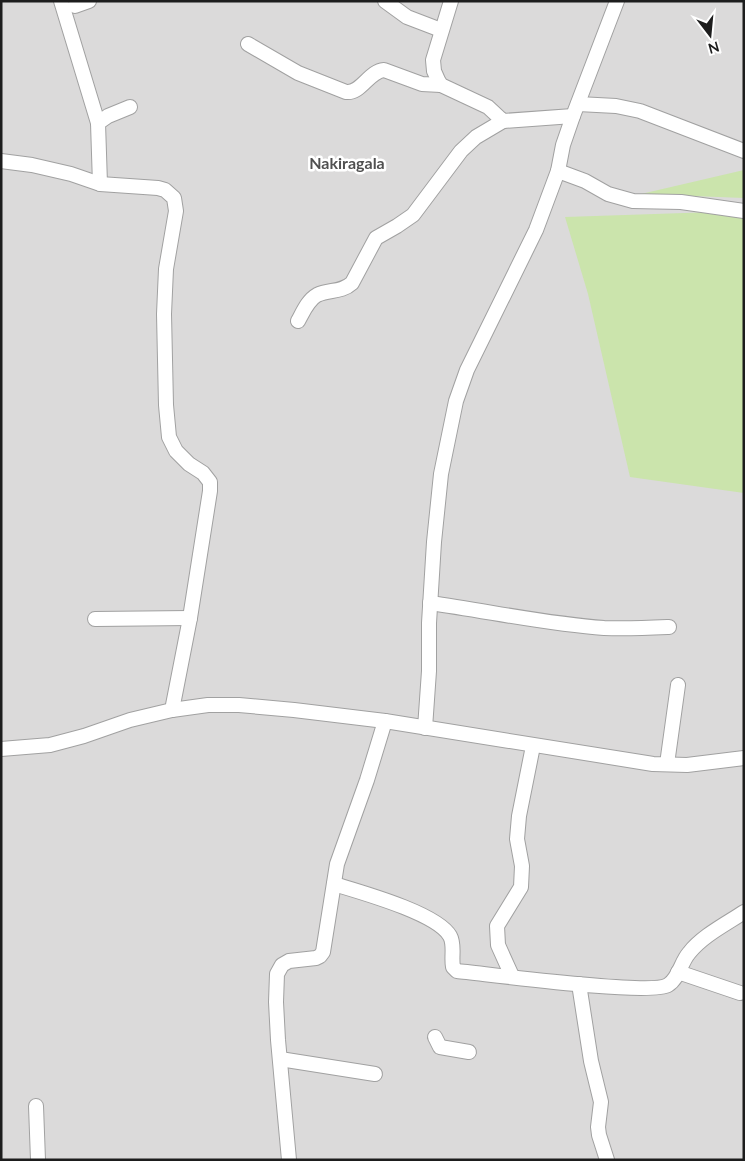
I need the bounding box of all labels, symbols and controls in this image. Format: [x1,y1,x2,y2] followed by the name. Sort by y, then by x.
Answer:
[685,10,735,60] north arrow
[706,38,721,58] text: N
[309,153,385,172] district label: Nakiragala

